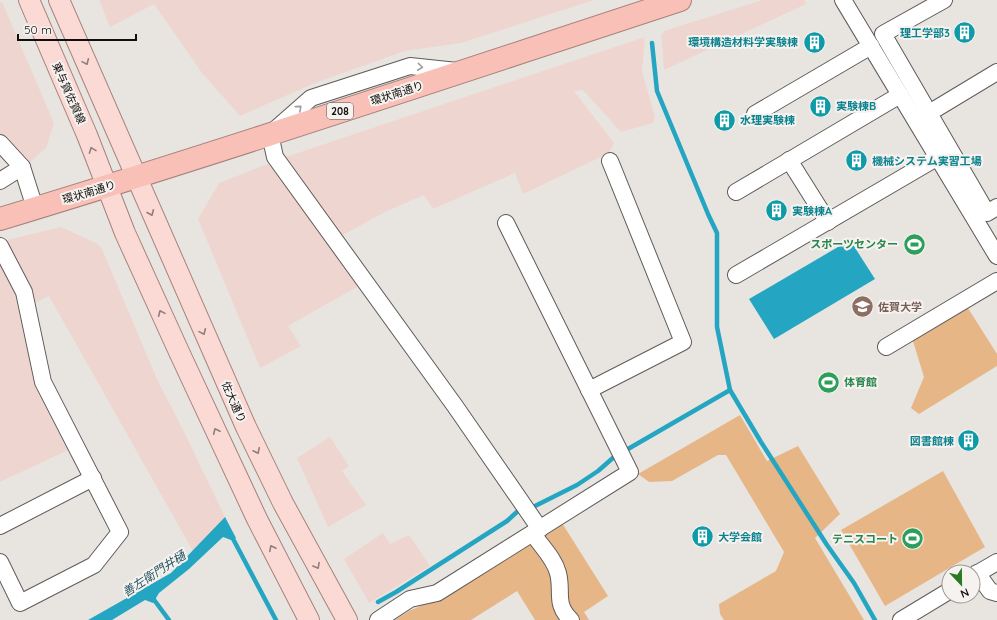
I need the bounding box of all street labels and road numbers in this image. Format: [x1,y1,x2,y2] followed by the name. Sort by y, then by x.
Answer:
[49,60,89,126] street label: 東与賀佐賀線
[369,78,425,108] street label: 環状南通り
[327,103,353,119] road number: 208
[61,177,117,207] street label: 環状南通り
[219,379,249,425] street label: 佐大通り

